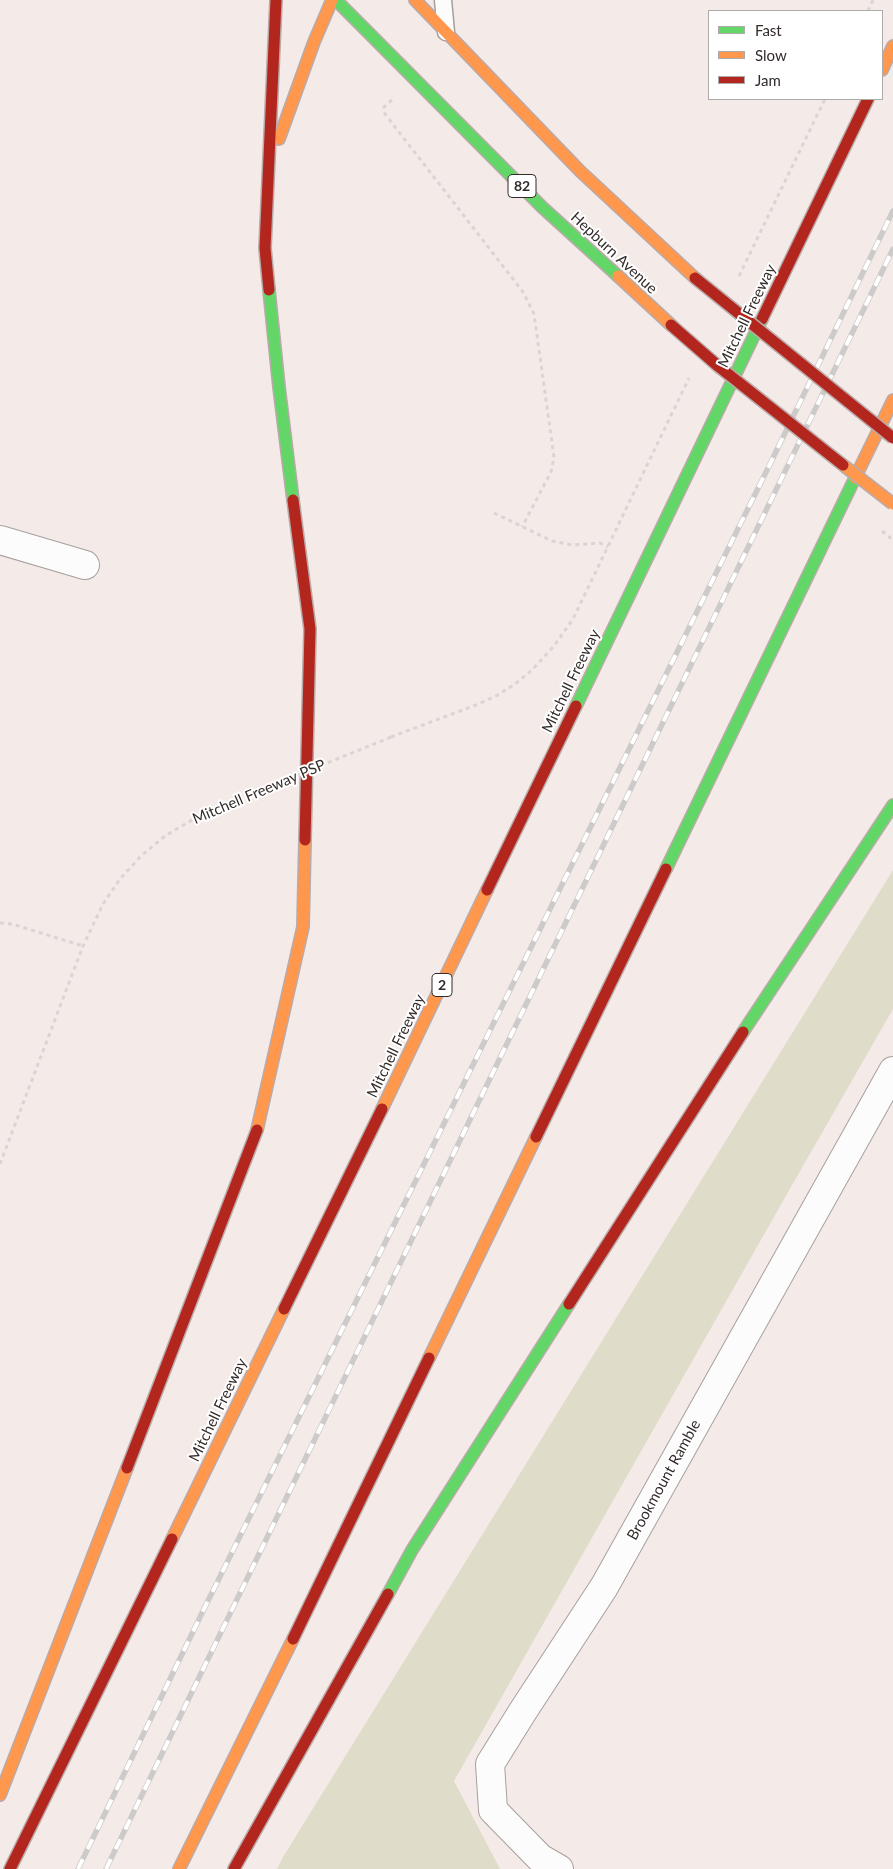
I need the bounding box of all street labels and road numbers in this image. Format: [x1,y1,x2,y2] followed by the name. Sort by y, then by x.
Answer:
[508,175,536,198] road number: 82
[567,208,661,298] street label: Hepburn Avenue
[714,261,780,371] street label: Mitchell Freeway
[538,626,604,736] street label: Mitchell Freeway
[190,756,328,828] street label: Mitchell Freeway PSP
[432,974,452,996] road number: 2
[363,991,429,1101] street label: Mitchell Freeway
[185,1355,251,1465] street label: Mitchell Freeway
[623,1417,705,1543] street label: Brookmount Ramble

